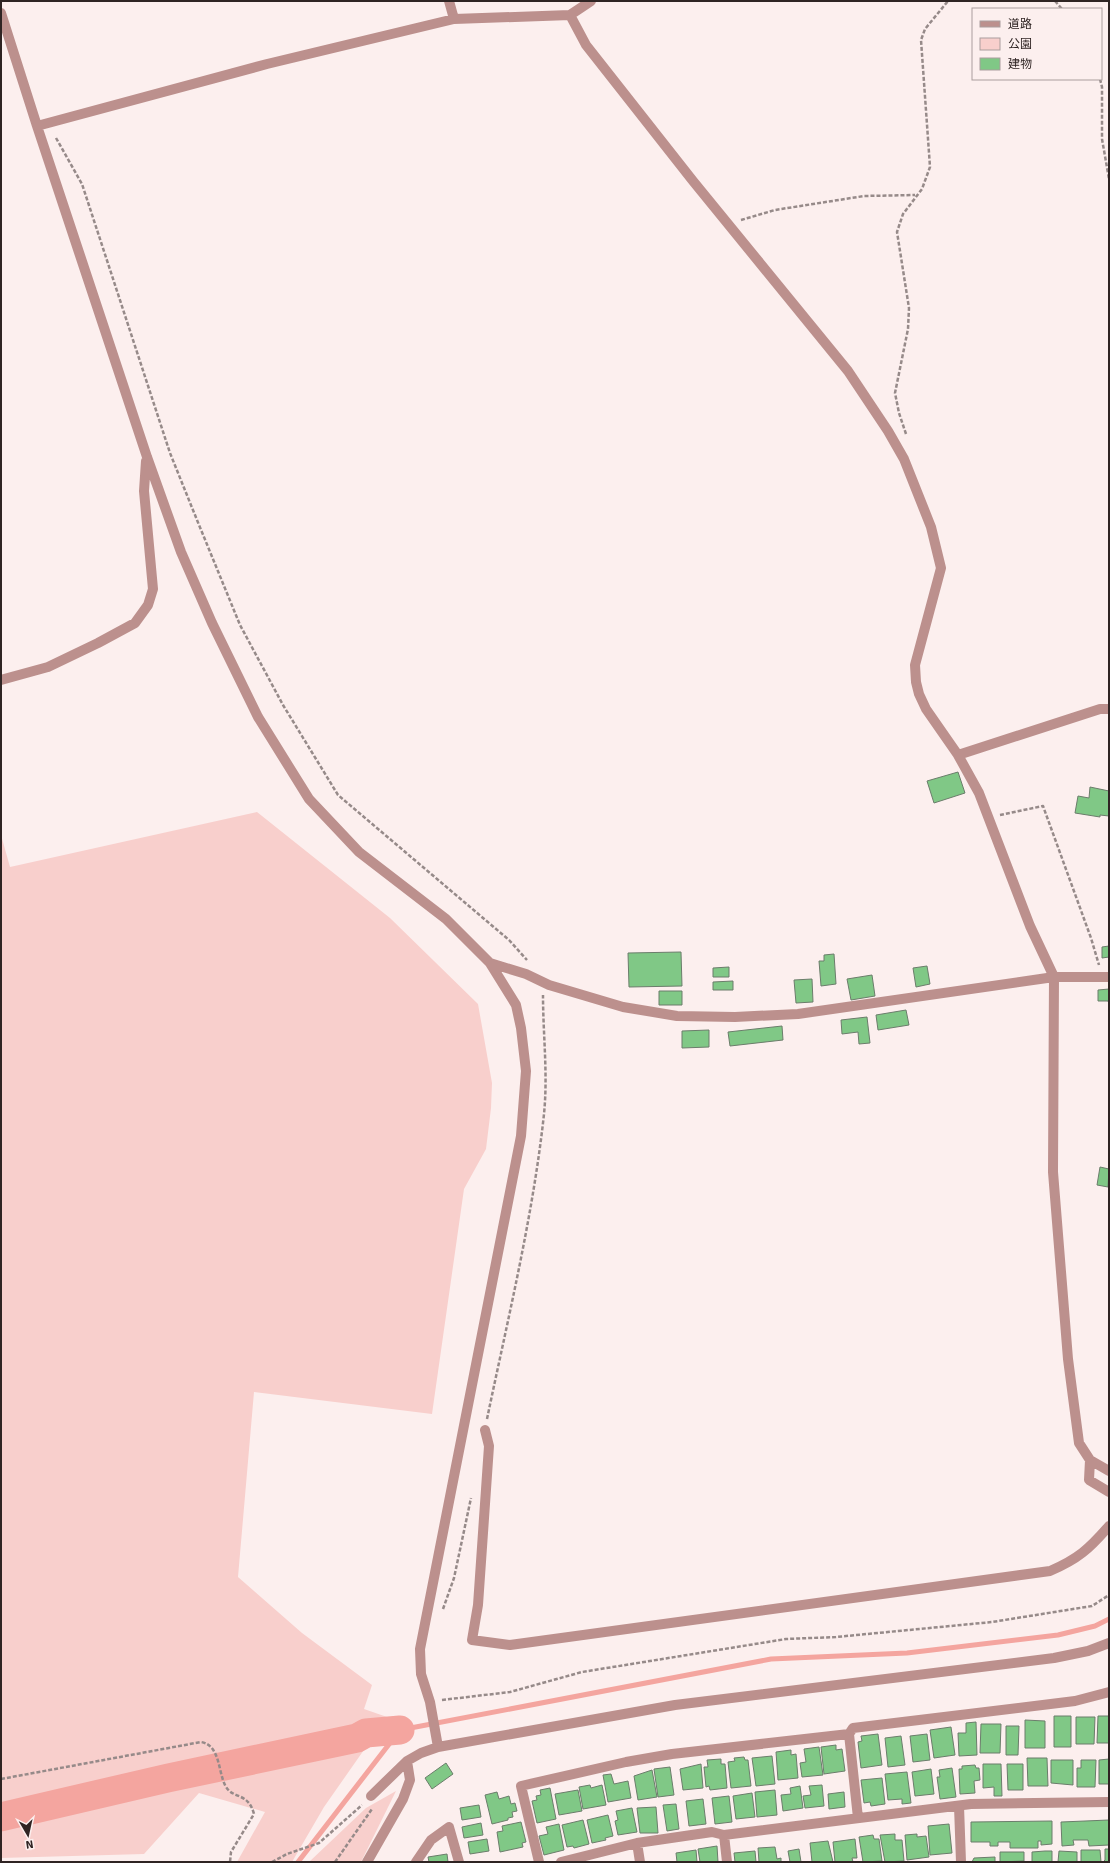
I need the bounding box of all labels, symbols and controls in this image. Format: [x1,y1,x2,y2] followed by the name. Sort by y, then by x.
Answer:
[972,8,1102,80] legend
[1008,17,1032,32] text: 道路
[1008,37,1032,52] text: 公園
[1008,57,1032,72] text: 建物
[8,1815,48,1855] north arrow
[25,1837,34,1851] text: N

